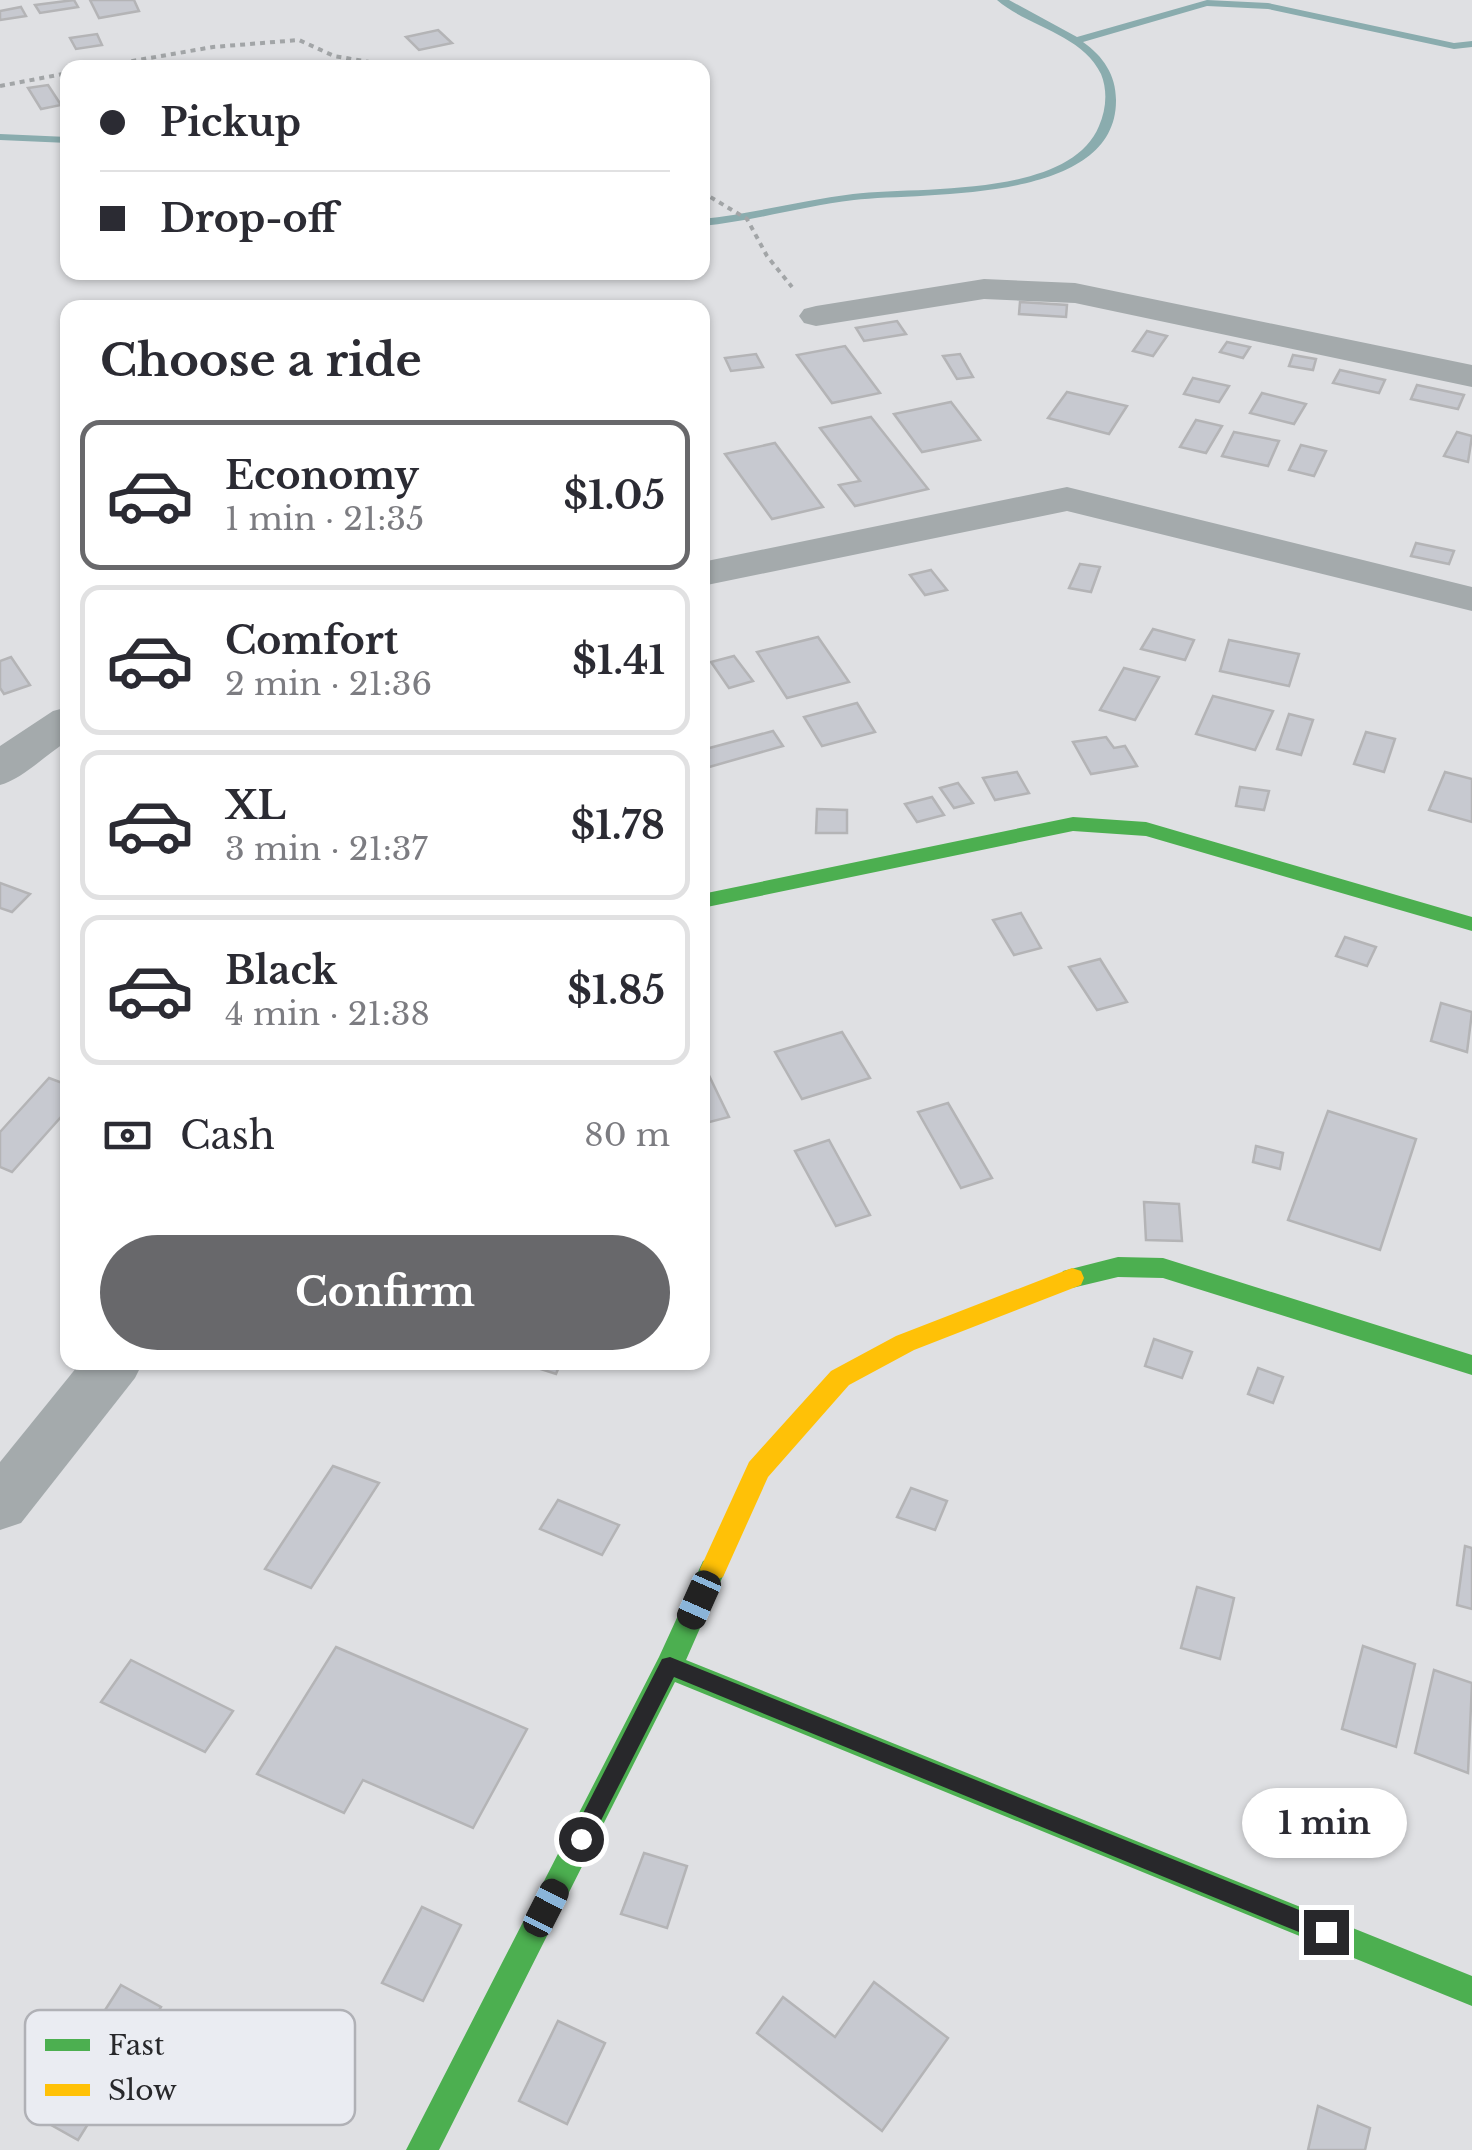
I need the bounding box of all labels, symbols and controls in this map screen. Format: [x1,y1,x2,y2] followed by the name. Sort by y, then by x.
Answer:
[160,99,301,146] text: Pickup
[160,195,337,242] text: Drop-off
[100,332,422,388] text: Choose a ride
[105,450,195,540] icon: car
[225,452,419,499] text: Economy
[564,472,665,519] text: $1.05
[225,499,424,539] text: 1 min · 21:35
[105,615,195,705] icon: car
[225,617,398,664] text: Comfort
[572,637,665,684] text: $1.41
[225,664,432,704] text: 2 min · 21:36
[105,780,195,870] icon: car
[225,782,286,829] text: XL
[571,802,665,849] text: $1.78
[225,829,428,869] text: 3 min · 21:37
[105,945,195,1035] icon: car
[225,947,337,994] text: Black
[567,967,665,1014] text: $1.85
[225,994,430,1034] text: 4 min · 21:38
[100,1108,155,1163] icon: cash
[180,1112,275,1159] text: Cash
[584,1115,670,1155] text: 80 m
[100,1235,670,1350] button: Confirm
[673,1566,725,1634] car
[1244,1787,1408,1857] callout: 1 min
[1278,1803,1371,1843] text: 1 min
[559,1817,604,1862] route start
[519,1874,573,1942] car
[1304,1910,1349,1955] route end
[25,2010,355,2125] legend
[108,2028,165,2063] text: Fast
[108,2073,177,2108] text: Slow

